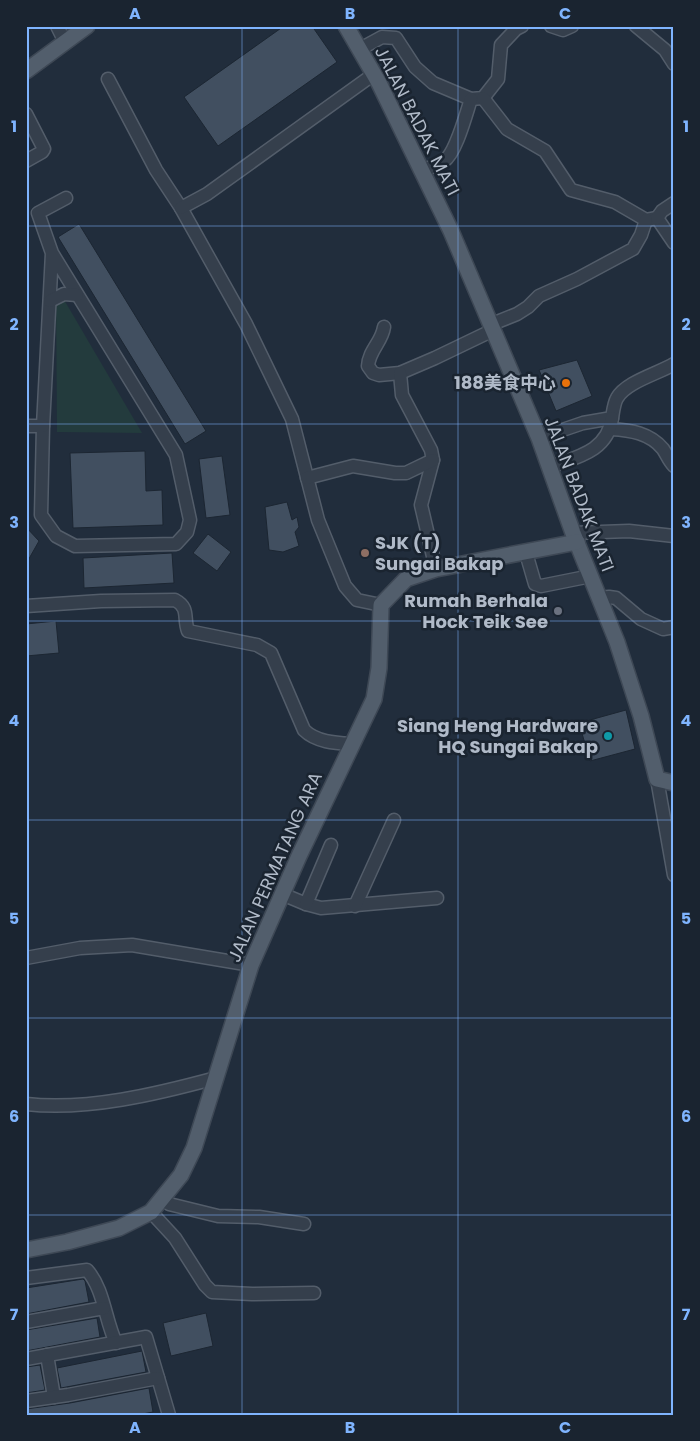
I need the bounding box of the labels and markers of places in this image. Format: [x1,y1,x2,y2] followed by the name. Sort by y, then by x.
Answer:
[454,370,556,395] place label: 188美食中心
[560,377,572,389] marker: 188美食中心
[375,530,504,576] place label: SJK (T) Sungai Bakap
[359,547,371,559] marker: SJK (T) Sungai Bakap
[404,588,548,634] place label: Rumah Berhala Hock Teik See
[552,605,564,617] marker: Rumah Berhala Hock Teik See
[397,713,598,759] place label: Siang Heng Hardware HQ Sungai Bakap
[602,730,614,742] marker: Siang Heng Hardware HQ Sungai Bakap

